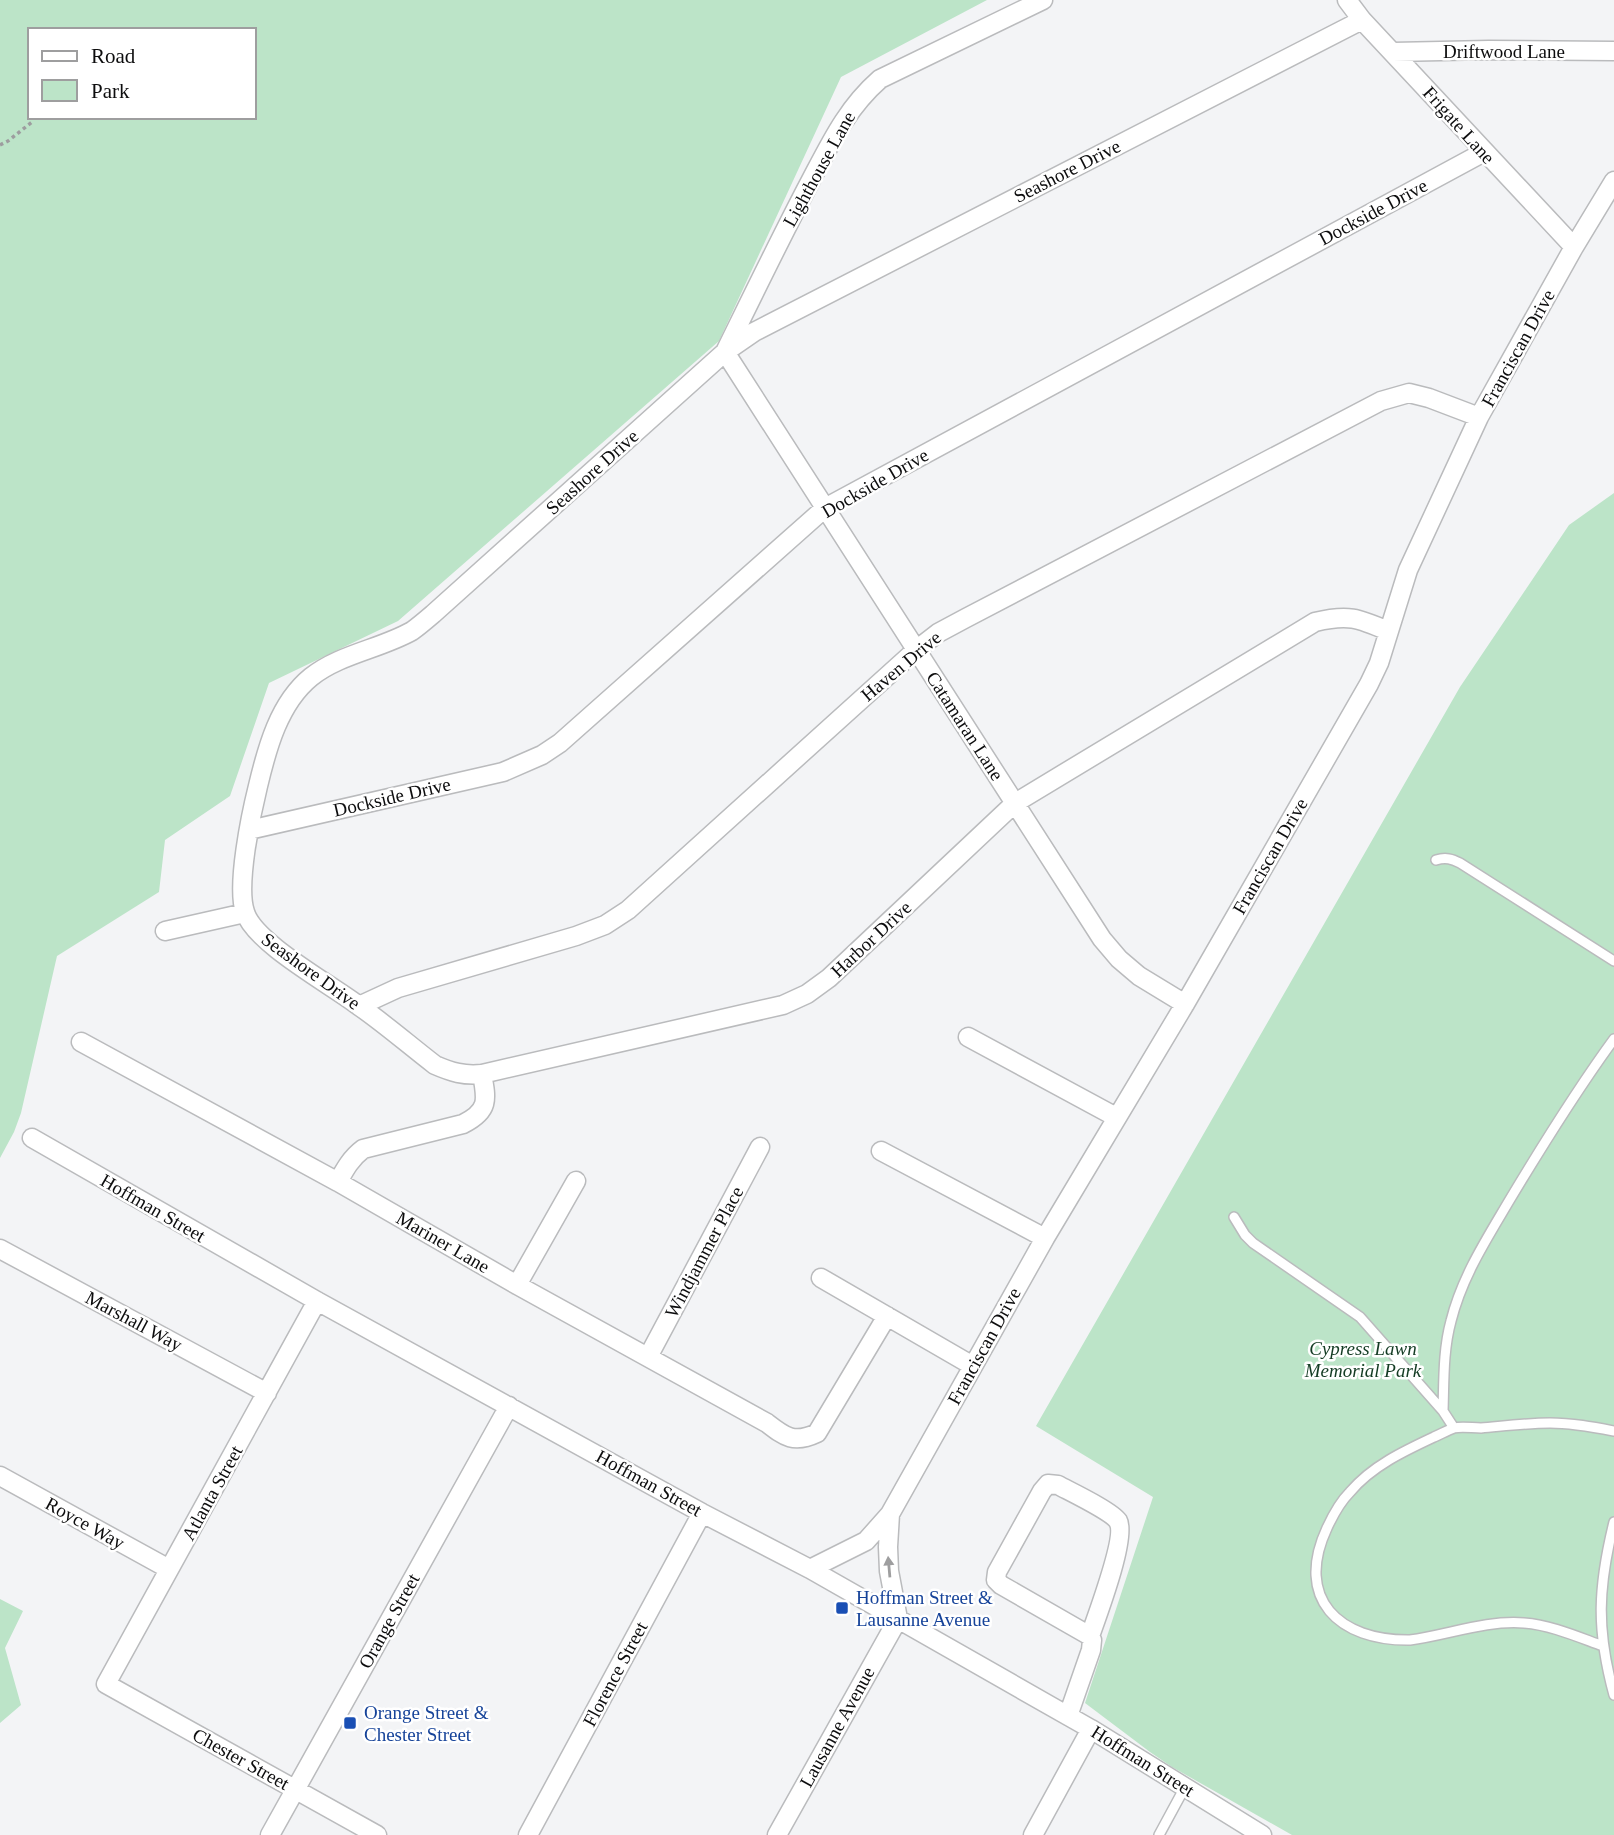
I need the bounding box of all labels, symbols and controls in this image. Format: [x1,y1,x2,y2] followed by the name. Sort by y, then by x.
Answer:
[28,28,256,119] legend
[1443,41,1565,62] street label: Driftwood Lane
[91,44,136,68] text: Road
[91,79,130,103] text: Park
[1419,82,1499,168] street label: Frigate Lane
[779,108,859,230] street label: Lighthouse Lane
[1010,135,1124,207] street label: Seashore Drive
[1315,175,1431,249] street label: Dockside Drive
[1477,286,1559,410] street label: Franciscan Drive
[542,425,642,519] street label: Seashore Drive
[818,444,932,522] street label: Dockside Drive
[857,627,945,705] street label: Haven Drive
[922,668,1008,784] street label: Catamaran Lane
[331,773,453,821] street label: Dockside Drive
[1228,794,1312,918] street label: Franciscan Drive
[827,897,915,981] street label: Harbor Drive
[258,928,364,1014] street label: Seashore Drive
[97,1170,210,1247] street label: Hoffman Street
[661,1183,747,1321] street label: Windjammer Place
[393,1207,493,1277] street label: Mariner Lane
[943,1284,1025,1408] street label: Franciscan Drive
[82,1287,186,1355] street label: Marshall Way
[1304,1338,1422,1381] park label: Cypress Lawn Memorial Park
[177,1441,247,1544] street label: Atlanta Street
[593,1445,706,1521] street label: Hoffman Street
[42,1493,129,1554] street label: Royce Way
[884,1556,895,1578] one-way arrow
[354,1569,424,1672] street label: Orange Street
[856,1587,993,1630] place label: Hoffman Street & Lausanne Avenue
[834,1600,850,1616] marker: Hoffman Street & Lausanne Avenue
[579,1617,652,1730] street label: Florence Street
[795,1663,879,1791] street label: Lausanne Avenue
[364,1702,489,1745] place label: Orange Street & Chester Street
[342,1715,358,1731] marker: Orange Street & Chester Street
[1088,1721,1199,1801] street label: Hoffman Street
[189,1724,294,1794] street label: Chester Street

